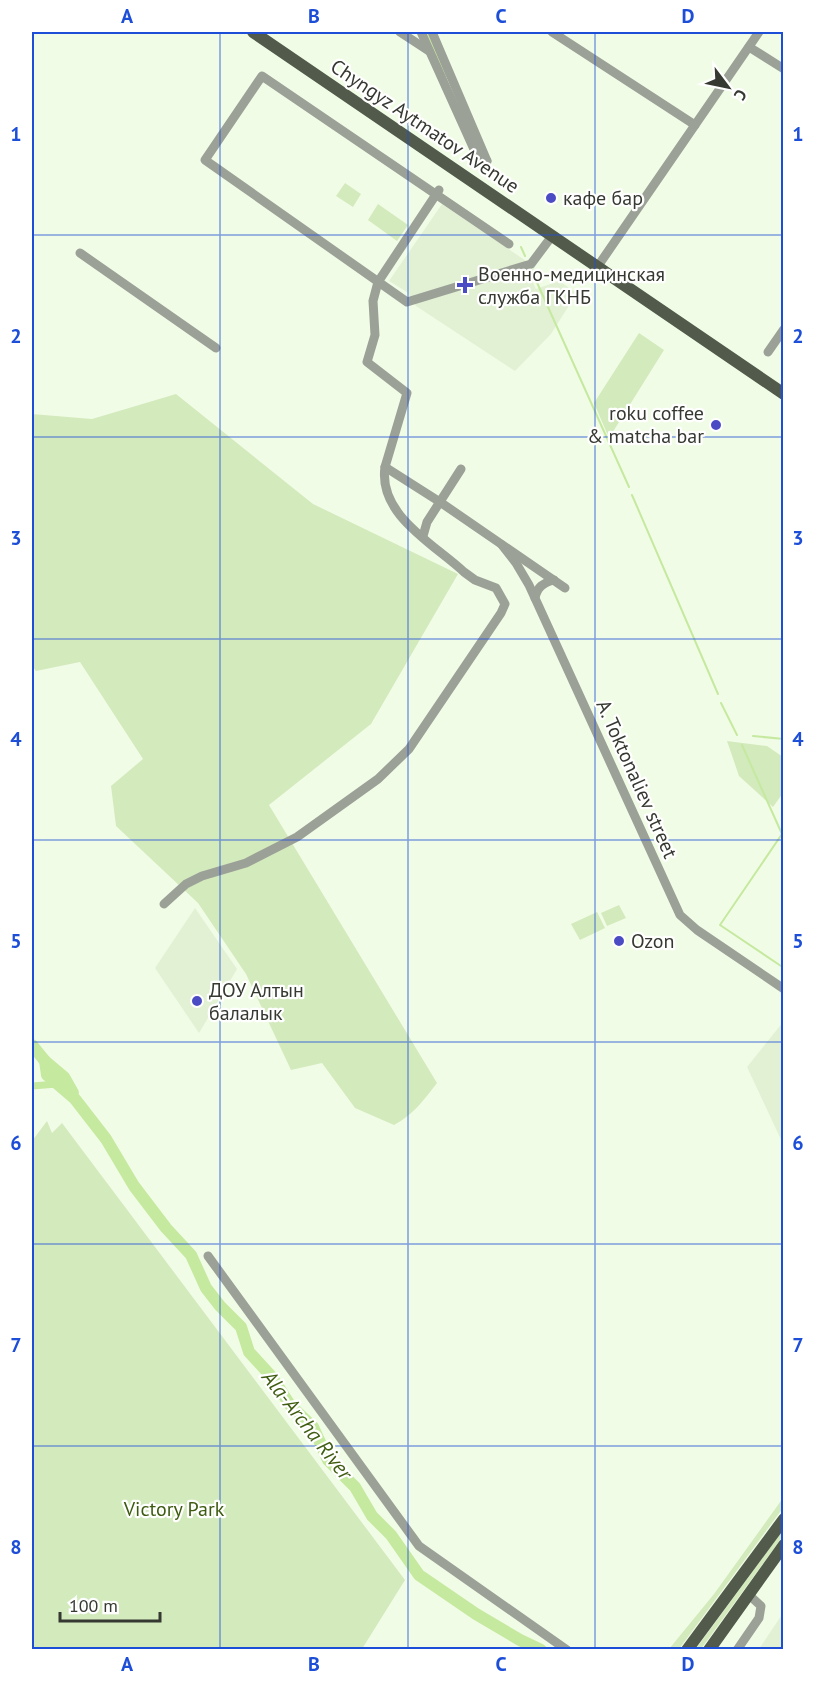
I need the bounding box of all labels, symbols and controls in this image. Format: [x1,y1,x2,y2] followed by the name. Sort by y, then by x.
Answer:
[121,3,134,29] text: A
[308,3,320,29] text: B
[495,3,507,29] text: C
[682,3,695,29] text: D
[326,53,524,199] street label: Chyngyz Aytmatov Avenue
[698,57,758,117] north arrow
[730,86,752,104] text: С
[10,121,22,147] text: 1
[792,121,804,147] text: 1
[563,185,643,211] place label: кафе бар
[544,191,558,205] marker: кафе бар
[478,261,665,310] place label: Военно-медицинская служба ГКНБ
[456,276,474,294] marker: Военно-медицинская служба ГКНБ
[10,323,22,349] text: 2
[792,323,804,349] text: 2
[587,400,704,449] place label: roku coffee & matcha bar
[709,418,723,432] marker: roku coffee & matcha bar
[10,525,22,551] text: 3
[792,525,804,551] text: 3
[590,696,684,862] street label: A. Toktonaliev street
[10,726,22,752] text: 4
[792,726,804,752] text: 4
[10,928,22,954] text: 5
[631,928,675,954] place label: Ozon
[792,928,804,954] text: 5
[612,934,626,948] marker: Ozon
[209,977,304,1026] place label: ДОУ Алтын балалык
[190,994,204,1008] marker: ДОУ Алтын балалык
[10,1130,22,1156] text: 6
[792,1130,804,1156] text: 6
[10,1332,22,1358] text: 7
[792,1332,804,1358] text: 7
[256,1364,360,1487] water label: Ala-Archa River
[123,1496,225,1522] park label: Victory Park
[10,1534,22,1560] text: 8
[792,1534,804,1560] text: 8
[60,1585,160,1623] scale bar
[69,1594,118,1617] text: 100 m
[121,1651,134,1677] text: A
[308,1651,320,1677] text: B
[495,1651,507,1677] text: C
[682,1651,695,1677] text: D

